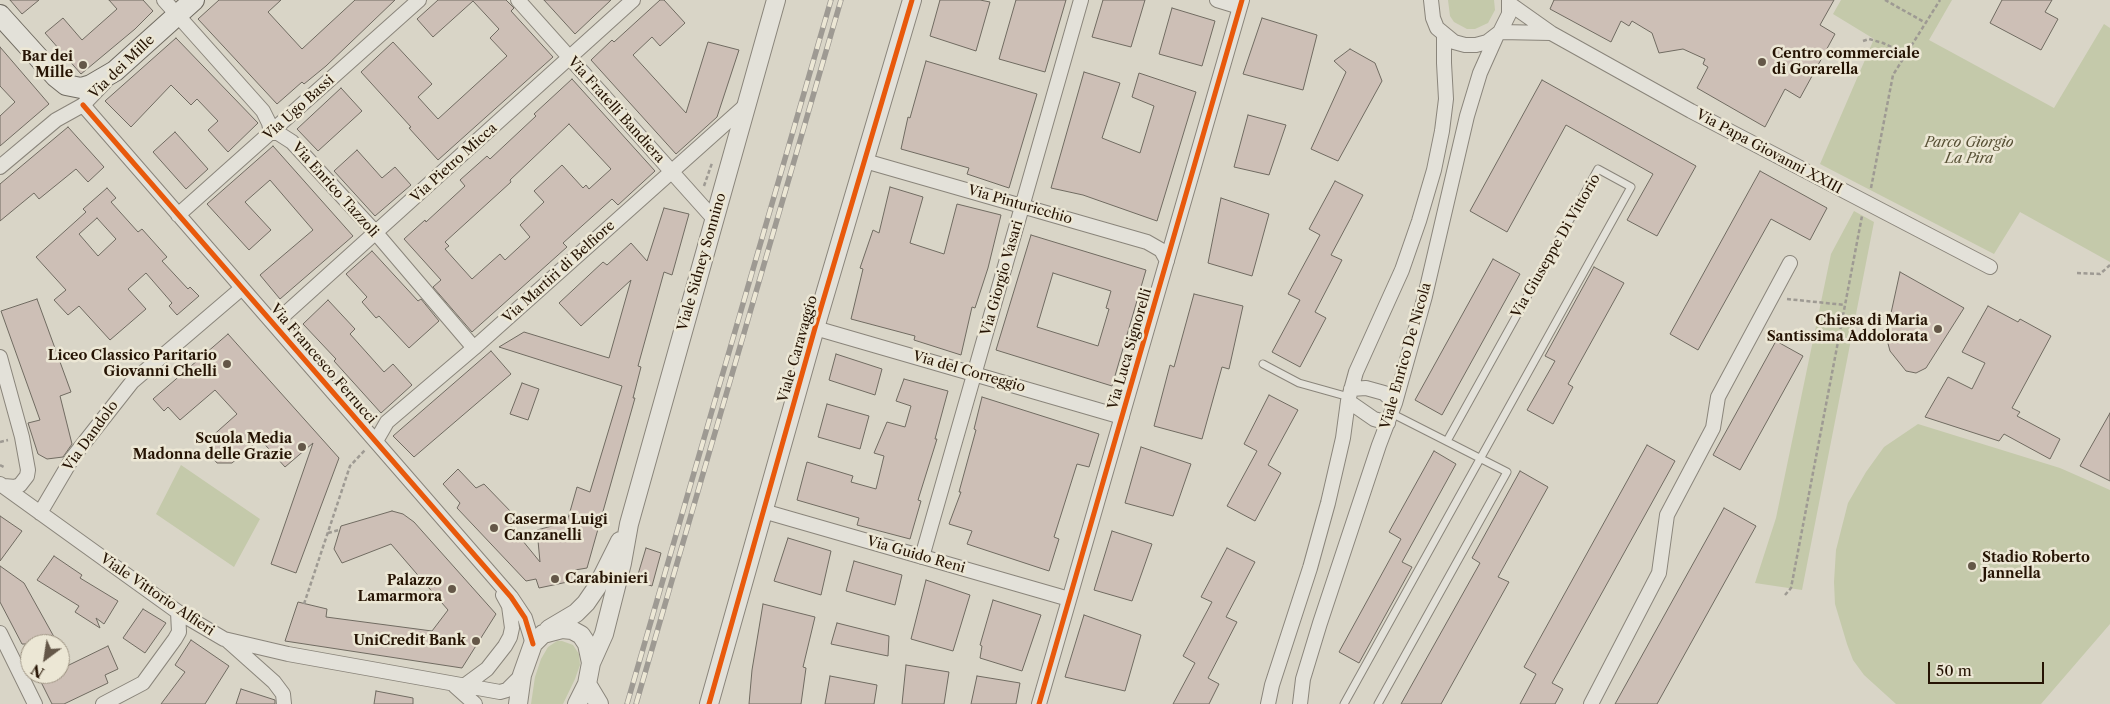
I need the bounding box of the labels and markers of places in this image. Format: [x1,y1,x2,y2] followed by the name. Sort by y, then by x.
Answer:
[1772,46,1920,78] place label: Centro commerciale di Gorarella
[21,49,73,82] place label: Bar dei Mille
[1756,56,1768,68] marker: Centro commerciale di Gorarella
[77,59,89,71] marker: Bar dei Mille
[1767,313,1928,346] place label: Chiesa di Maria Santissima Addolorata
[1932,323,1944,335] marker: Chiesa di Maria Santissima Addolorata
[48,348,217,381] place label: Liceo Classico Paritario Giovanni Chelli
[221,358,233,370] marker: Liceo Classico Paritario Giovanni Chelli
[133,431,292,464] place label: Scuola Media Madonna delle Grazie
[296,441,308,453] marker: Scuola Media Madonna delle Grazie
[504,512,608,544] place label: Caserma Luigi Canzanelli
[488,522,500,534] marker: Caserma Luigi Canzanelli
[1982,550,2090,582] place label: Stadio Roberto Jannella
[1966,560,1978,572] marker: Stadio Roberto Jannella
[565,571,648,587] place label: Carabinieri
[358,573,442,606] place label: Palazzo Lamarmora
[549,573,561,585] marker: Carabinieri
[446,583,458,595] marker: Palazzo Lamarmora
[353,633,466,649] place label: UniCredit Bank
[470,635,482,647] marker: UniCredit Bank

